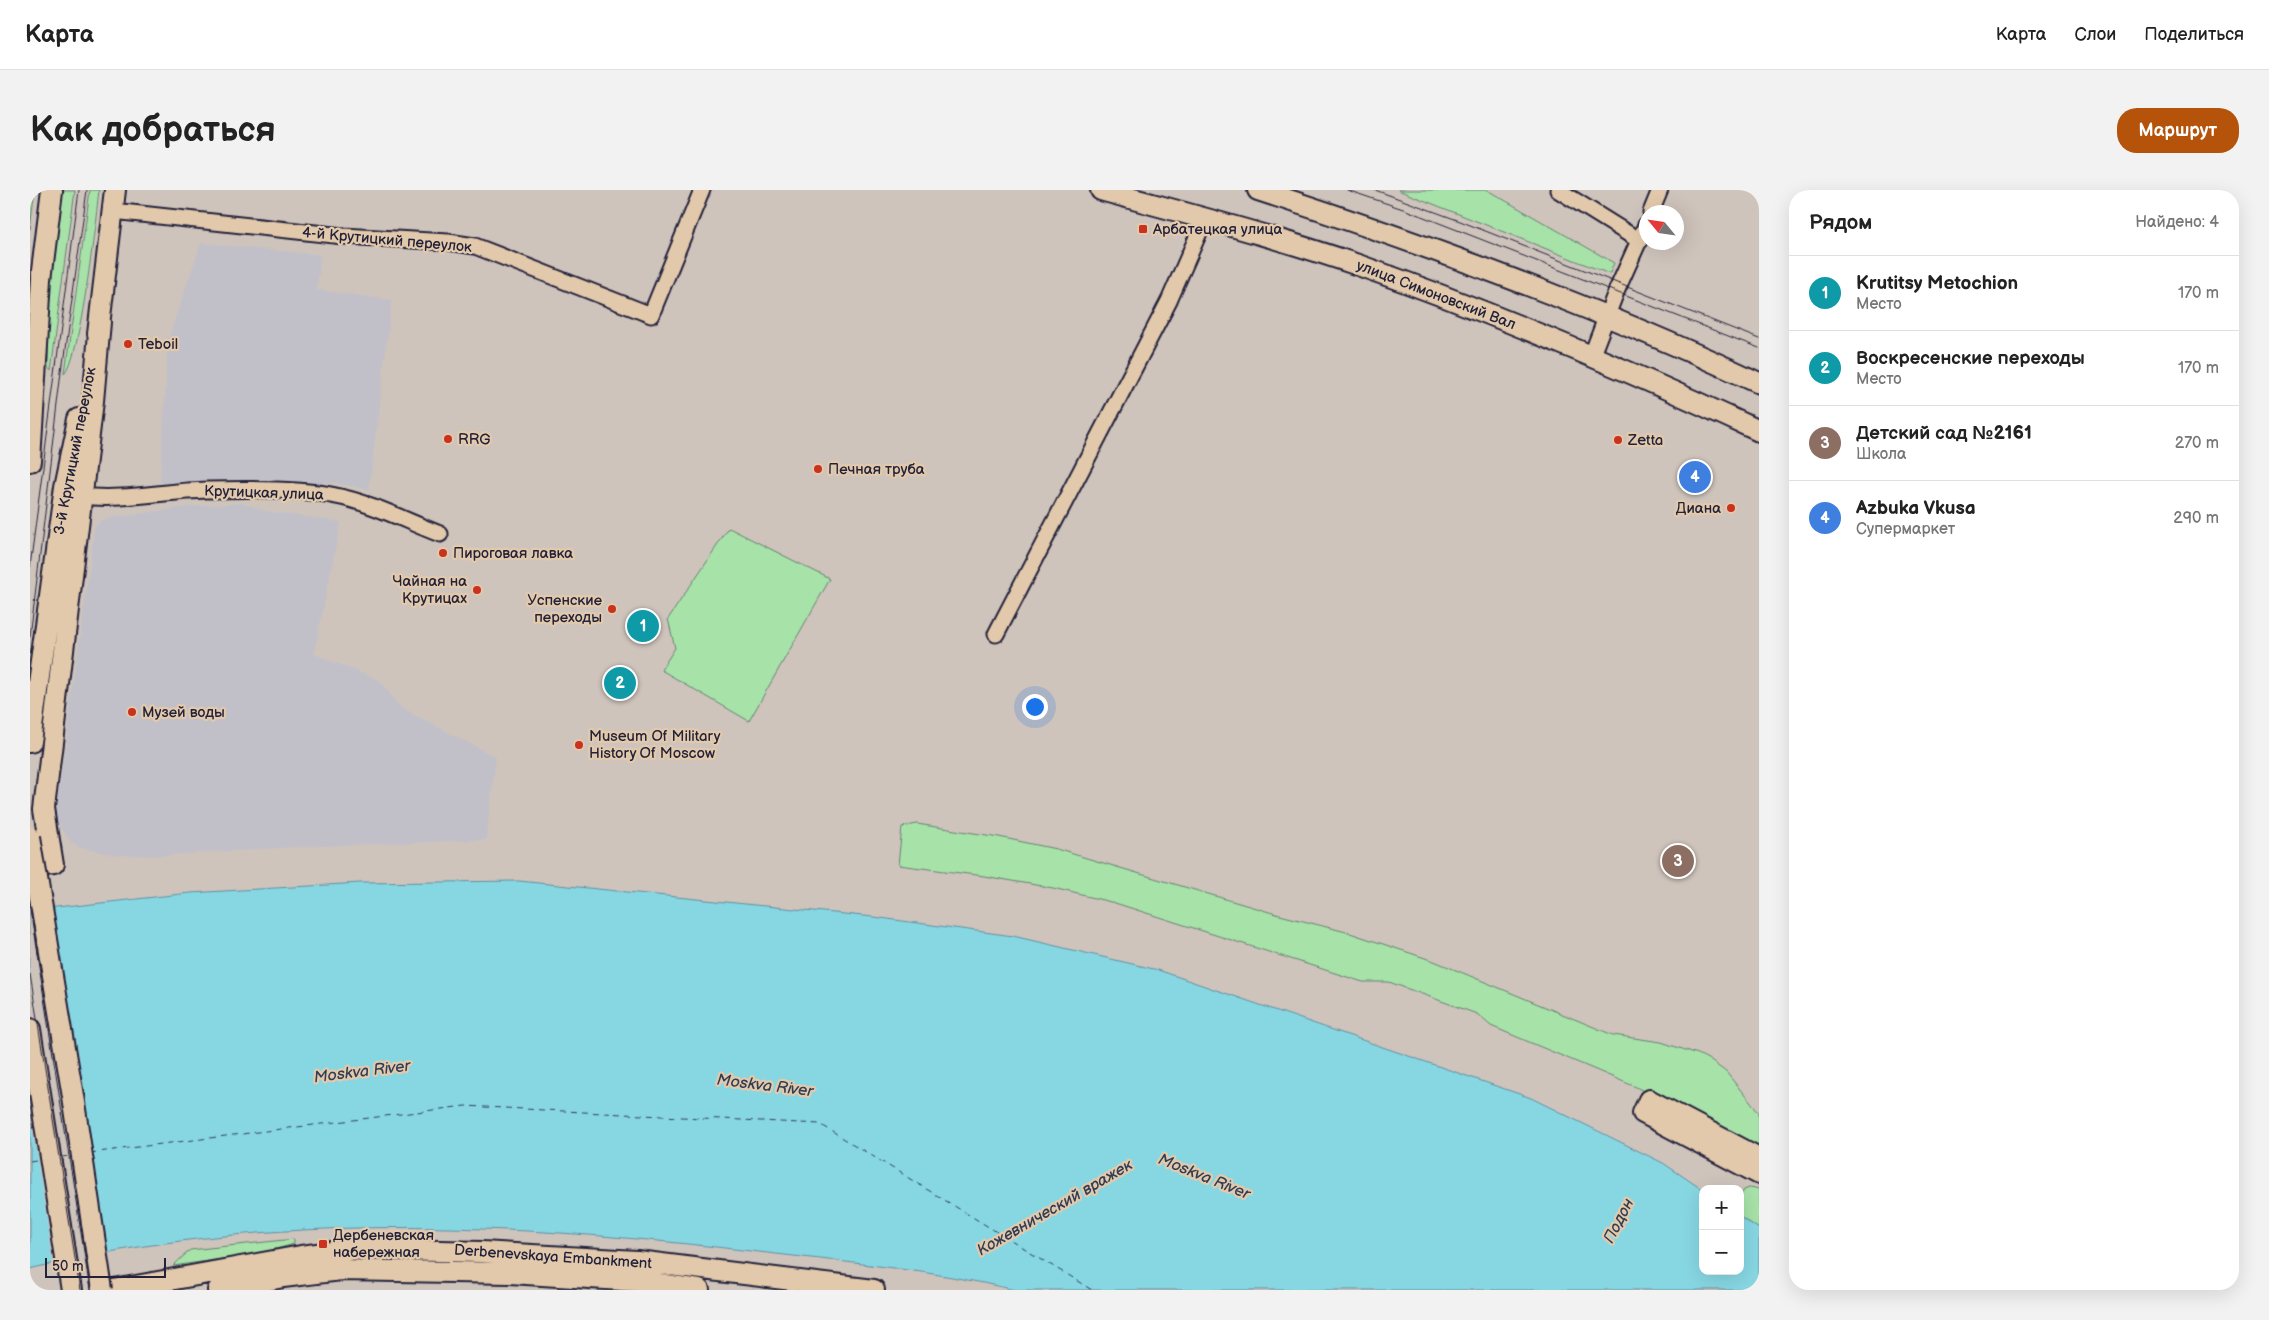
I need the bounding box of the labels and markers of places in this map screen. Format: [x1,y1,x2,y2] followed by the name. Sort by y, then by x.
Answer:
[1152,220,1282,239] place label: Арбатецкая улица
[1137,223,1149,235] marker: Арбатецкая улица
[138,335,178,354] place label: Teboil
[122,338,134,350] marker: Teboil
[458,430,491,449] place label: RRG
[1627,431,1663,450] place label: Zetta
[442,433,454,445] marker: RRG
[1612,434,1624,446] marker: Zetta
[1679,458,1711,496] pin: 4
[828,460,925,479] place label: Печная труба
[812,463,824,475] marker: Печная труба
[1676,499,1721,518] place label: Диана
[1725,502,1737,514] marker: Диана
[453,544,573,563] place label: Пироговая лавка
[437,547,449,559] marker: Пироговая лавка
[393,572,467,608] place label: Чайная на Крутицах
[471,584,483,596] marker: Чайная на Крутицах
[527,591,602,627] place label: Успенские переходы
[606,603,618,615] marker: Успенские переходы
[627,607,659,645] pin: 1
[604,664,636,702] pin: 2
[142,703,225,722] place label: Музей воды
[126,706,138,718] marker: Музей воды
[589,727,721,763] place label: Museum Of Military History Of Moscow
[573,739,585,751] marker: Museum Of Military History Of Moscow
[1662,842,1694,880] pin: 3
[333,1226,434,1262] place label: Дербеневская набережная
[317,1238,329,1250] marker: Дербеневская набережная

